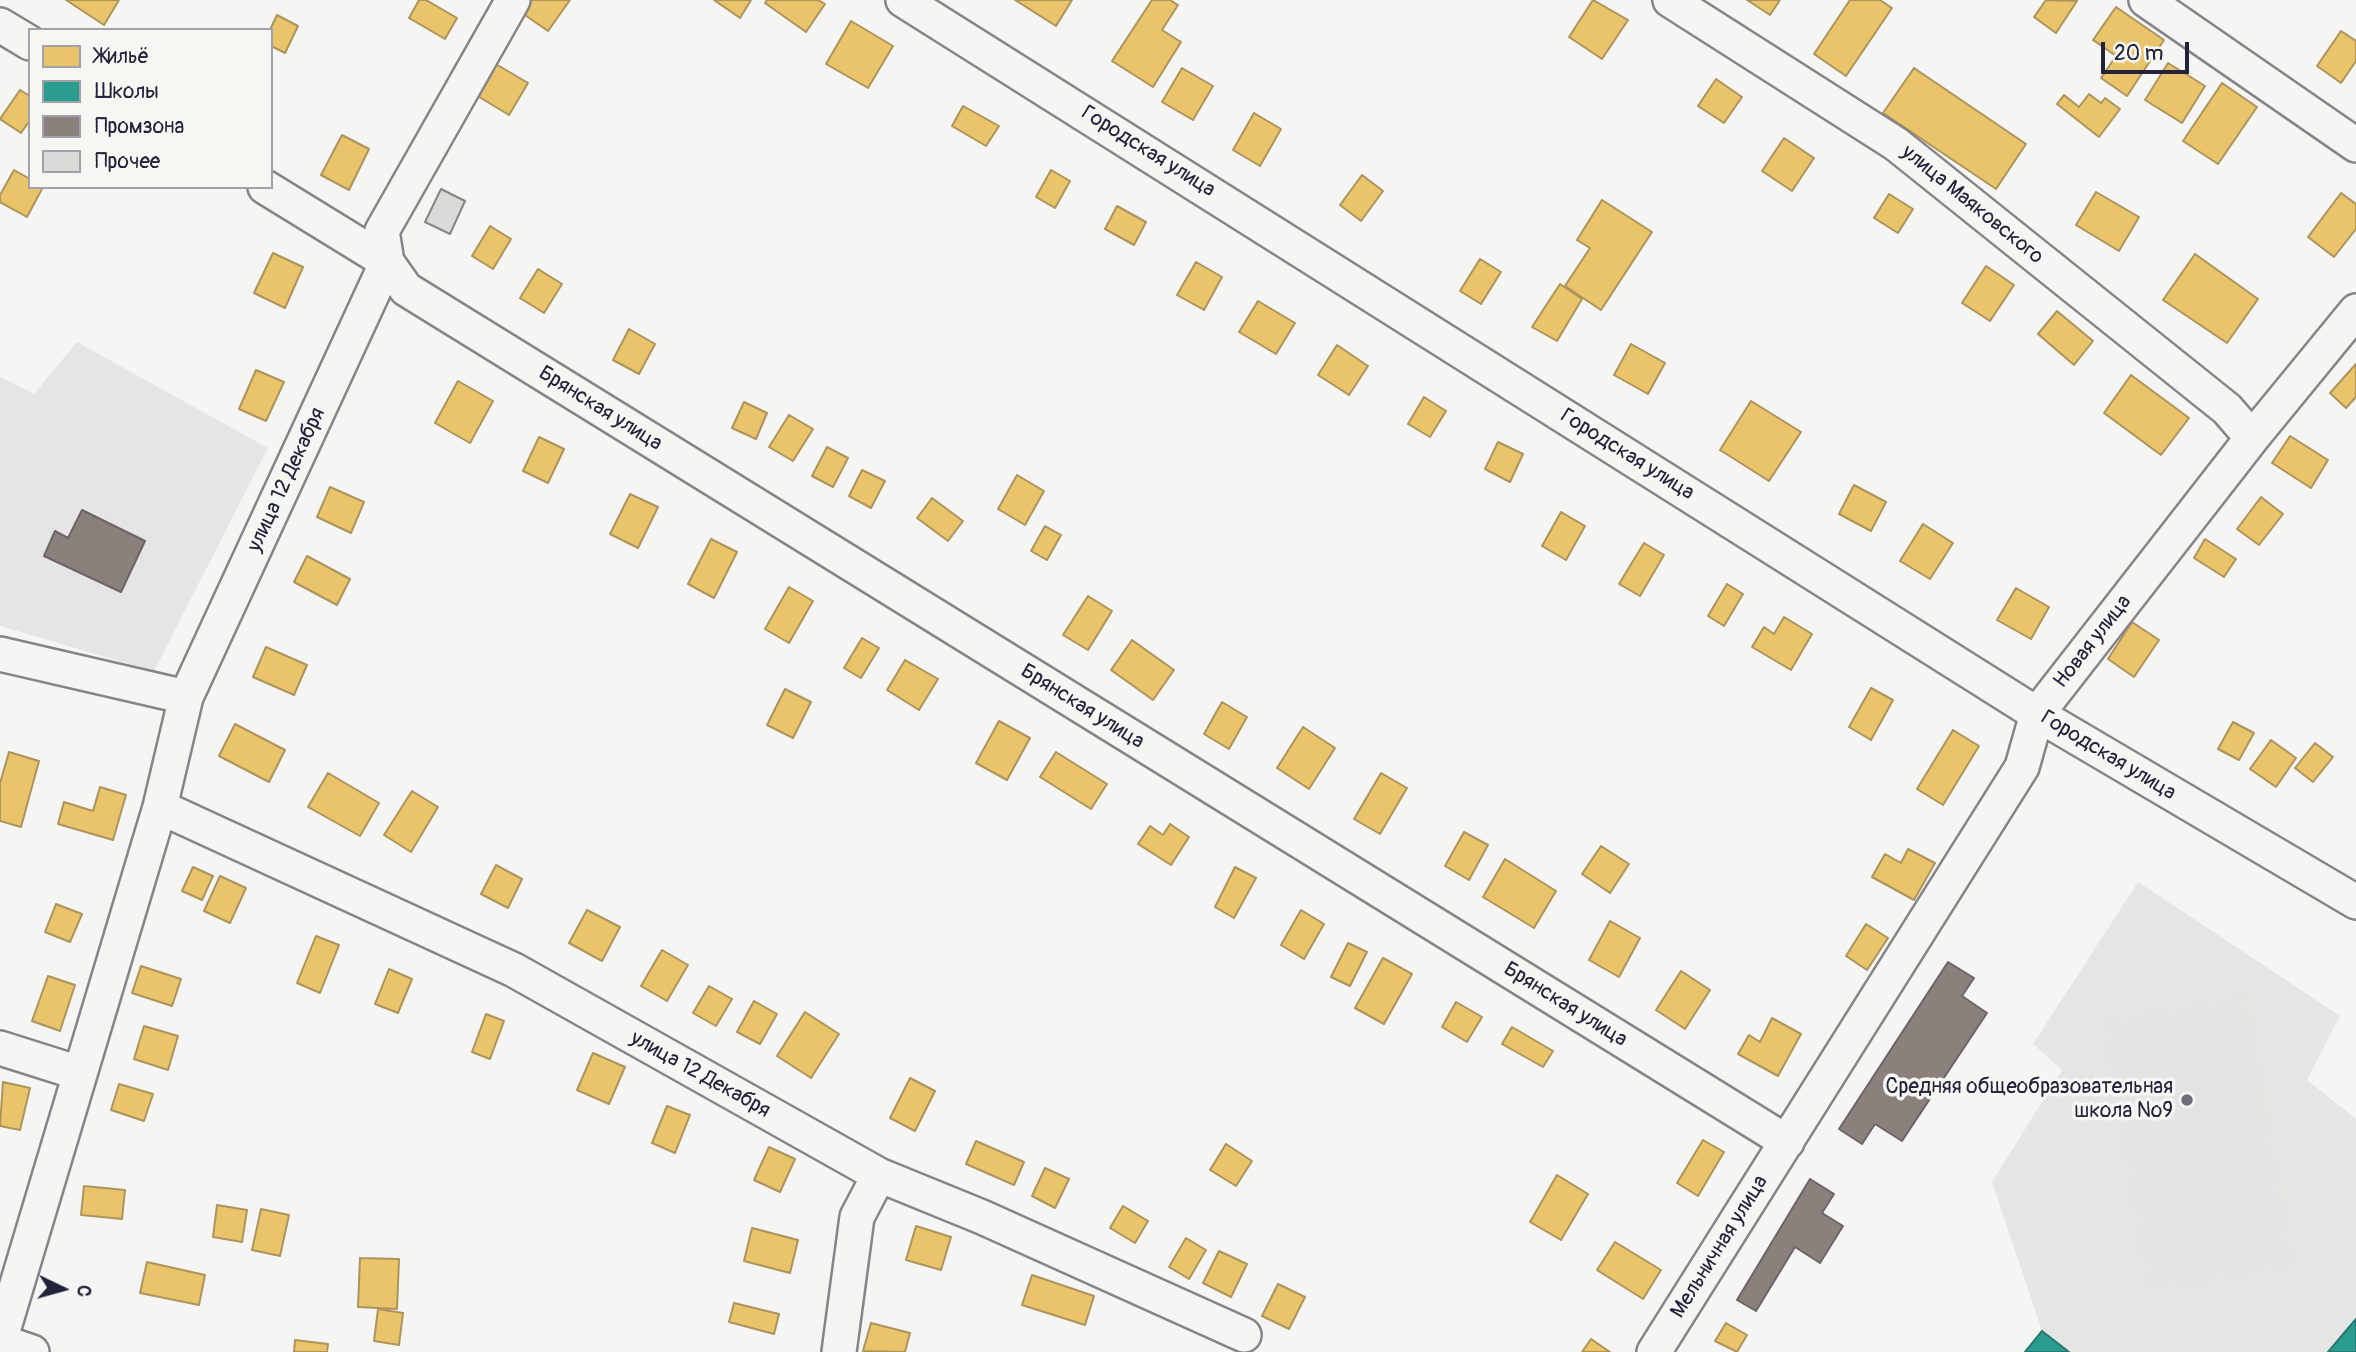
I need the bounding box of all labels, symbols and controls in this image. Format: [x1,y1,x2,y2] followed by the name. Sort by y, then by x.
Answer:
[28,28,273,189] legend
[2104,28,2192,72] scale bar
[2114,40,2163,67] text: 20 m
[95,43,149,70] text: Жильё
[95,78,159,105] text: Школы
[1076,101,1220,203] street label: Городская улица
[95,113,184,140] text: Промзона
[1896,140,2048,270] street label: улица Маяковского
[95,148,160,175] text: Прочее
[534,361,666,457] street label: Брянская улица
[243,404,331,556] street label: улица 12 Декабря
[1555,404,1699,506] street label: Городская улица
[2049,590,2137,694] street label: Новая улица
[1016,659,1148,755] street label: Брянская улица
[2036,706,2180,806] street label: Городская улица
[1499,957,1631,1053] street label: Брянская улица
[626,1026,774,1124] street label: улица 12 Декабря
[1886,1075,2173,1125] place label: Средняя общеобразовательная школа №9
[2179,1092,2195,1108] marker: Средняя общеобразовательная школа №9
[1666,1171,1774,1323] street label: Мельничная улица
[28,1254,98,1324] north arrow
[71,1284,96,1298] text: С

